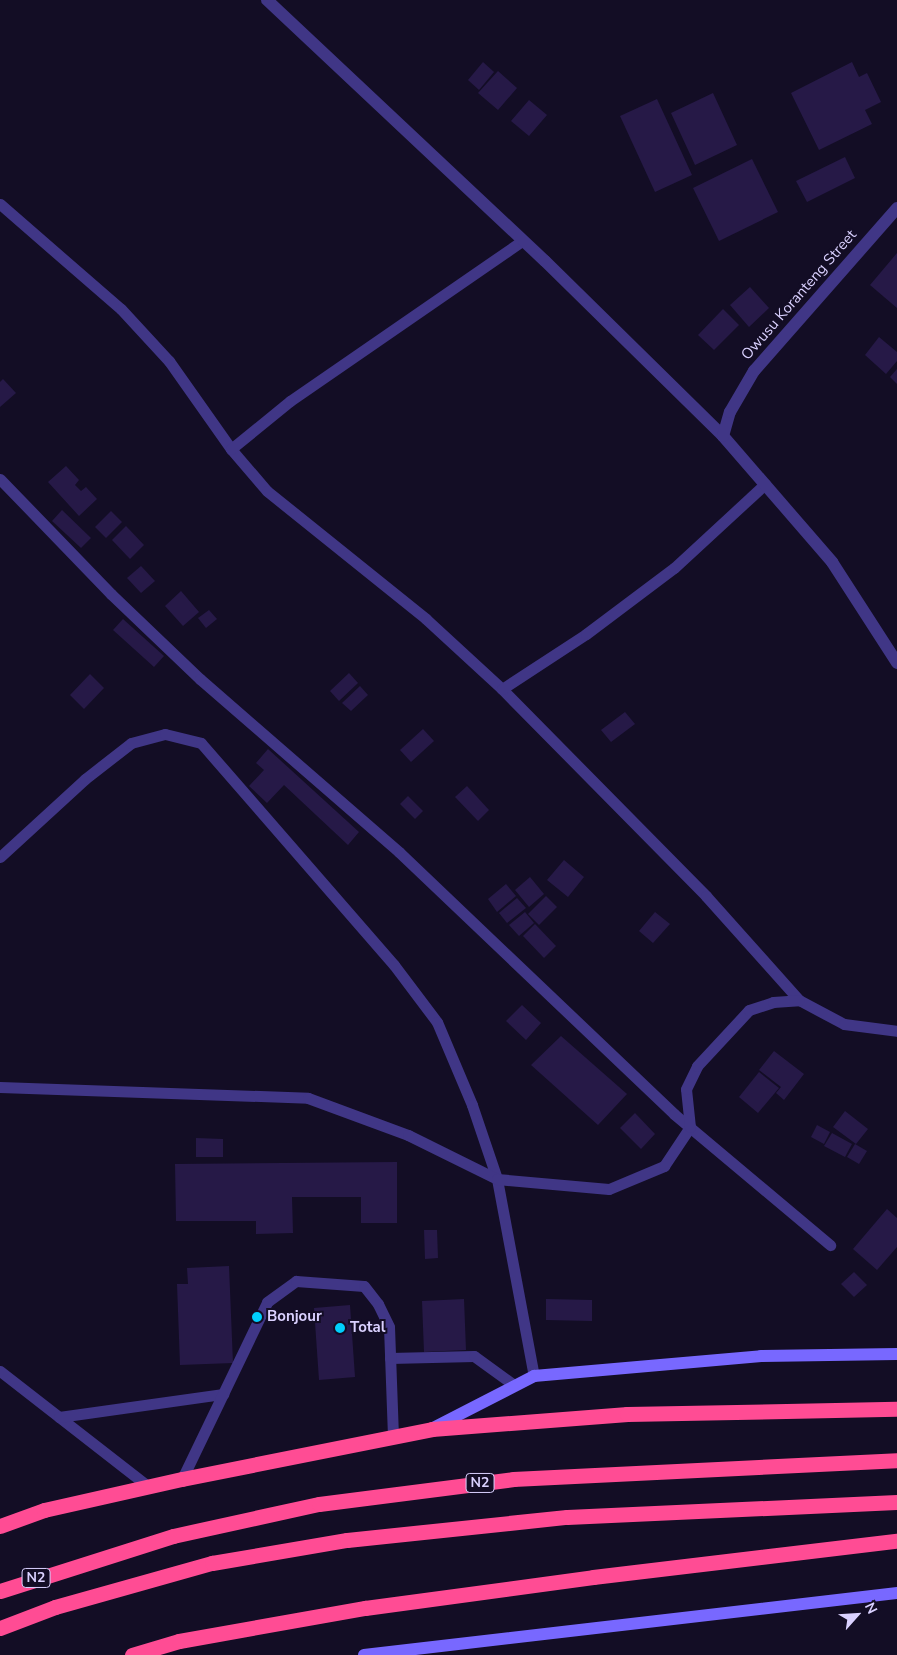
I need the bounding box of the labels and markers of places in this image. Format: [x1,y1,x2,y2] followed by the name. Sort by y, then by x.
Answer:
[267,1308,322,1326] place label: Bonjour
[251,1311,263,1323] marker: Bonjour
[350,1319,385,1337] place label: Total
[334,1322,346,1334] marker: Total

